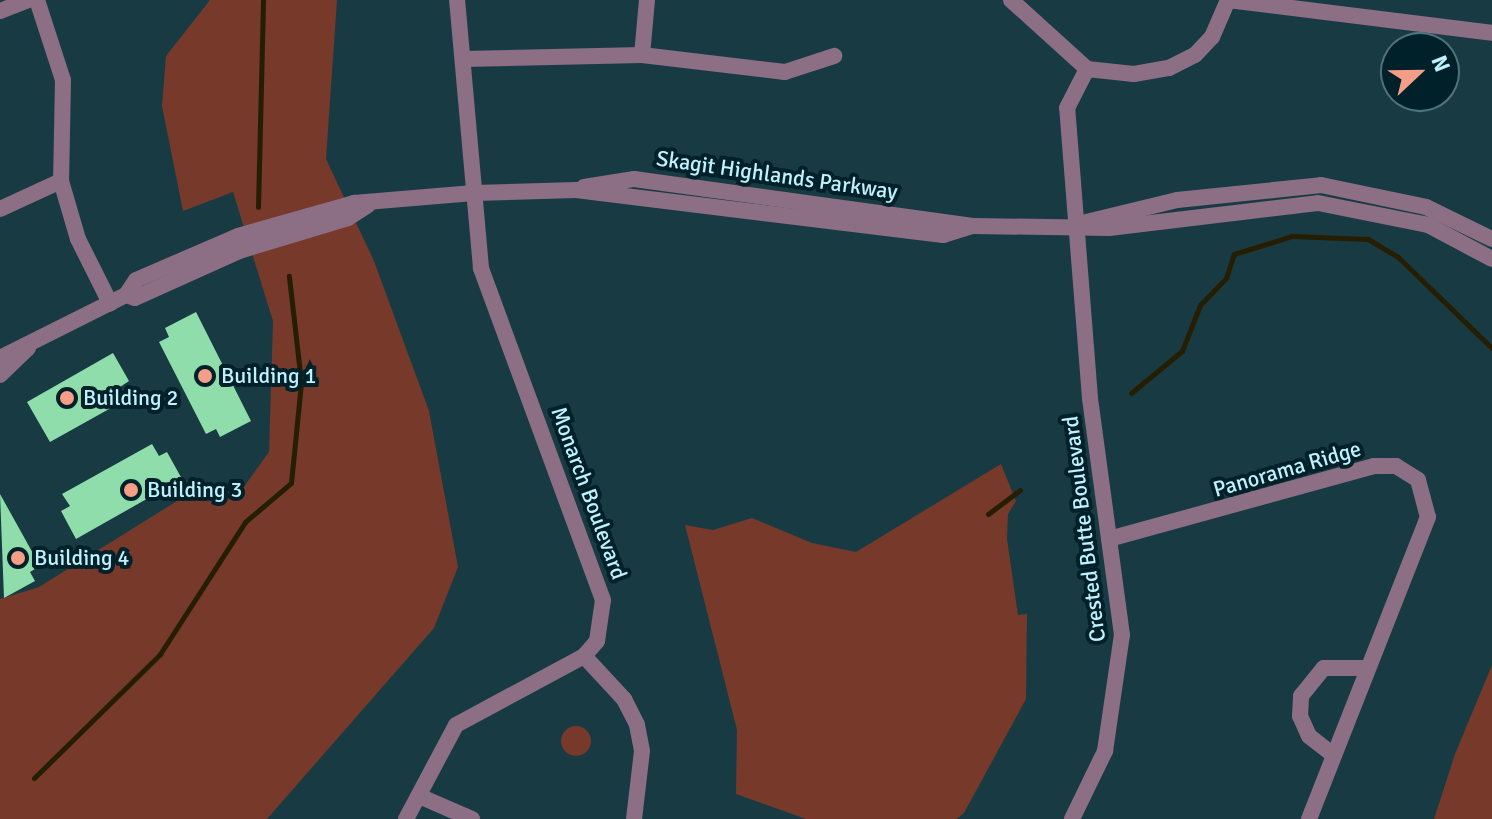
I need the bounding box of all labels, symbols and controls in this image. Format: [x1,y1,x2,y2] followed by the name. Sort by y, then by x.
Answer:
[1380,32,1460,112] north arrow
[1425,51,1456,76] text: N
[655,145,899,205] street label: Skagit Highlands Parkway
[221,363,316,389] place label: Building 1
[196,367,214,385] marker: Building 1
[83,385,178,411] place label: Building 2
[58,389,76,407] marker: Building 2
[546,403,632,583] street label: Monarch Boulevard
[1057,414,1111,644] street label: Crested Butte Boulevard
[1210,435,1364,503] street label: Panorama Ridge
[147,477,242,503] place label: Building 3
[122,481,140,499] marker: Building 3
[34,545,129,571] place label: Building 4
[9,549,27,567] marker: Building 4

